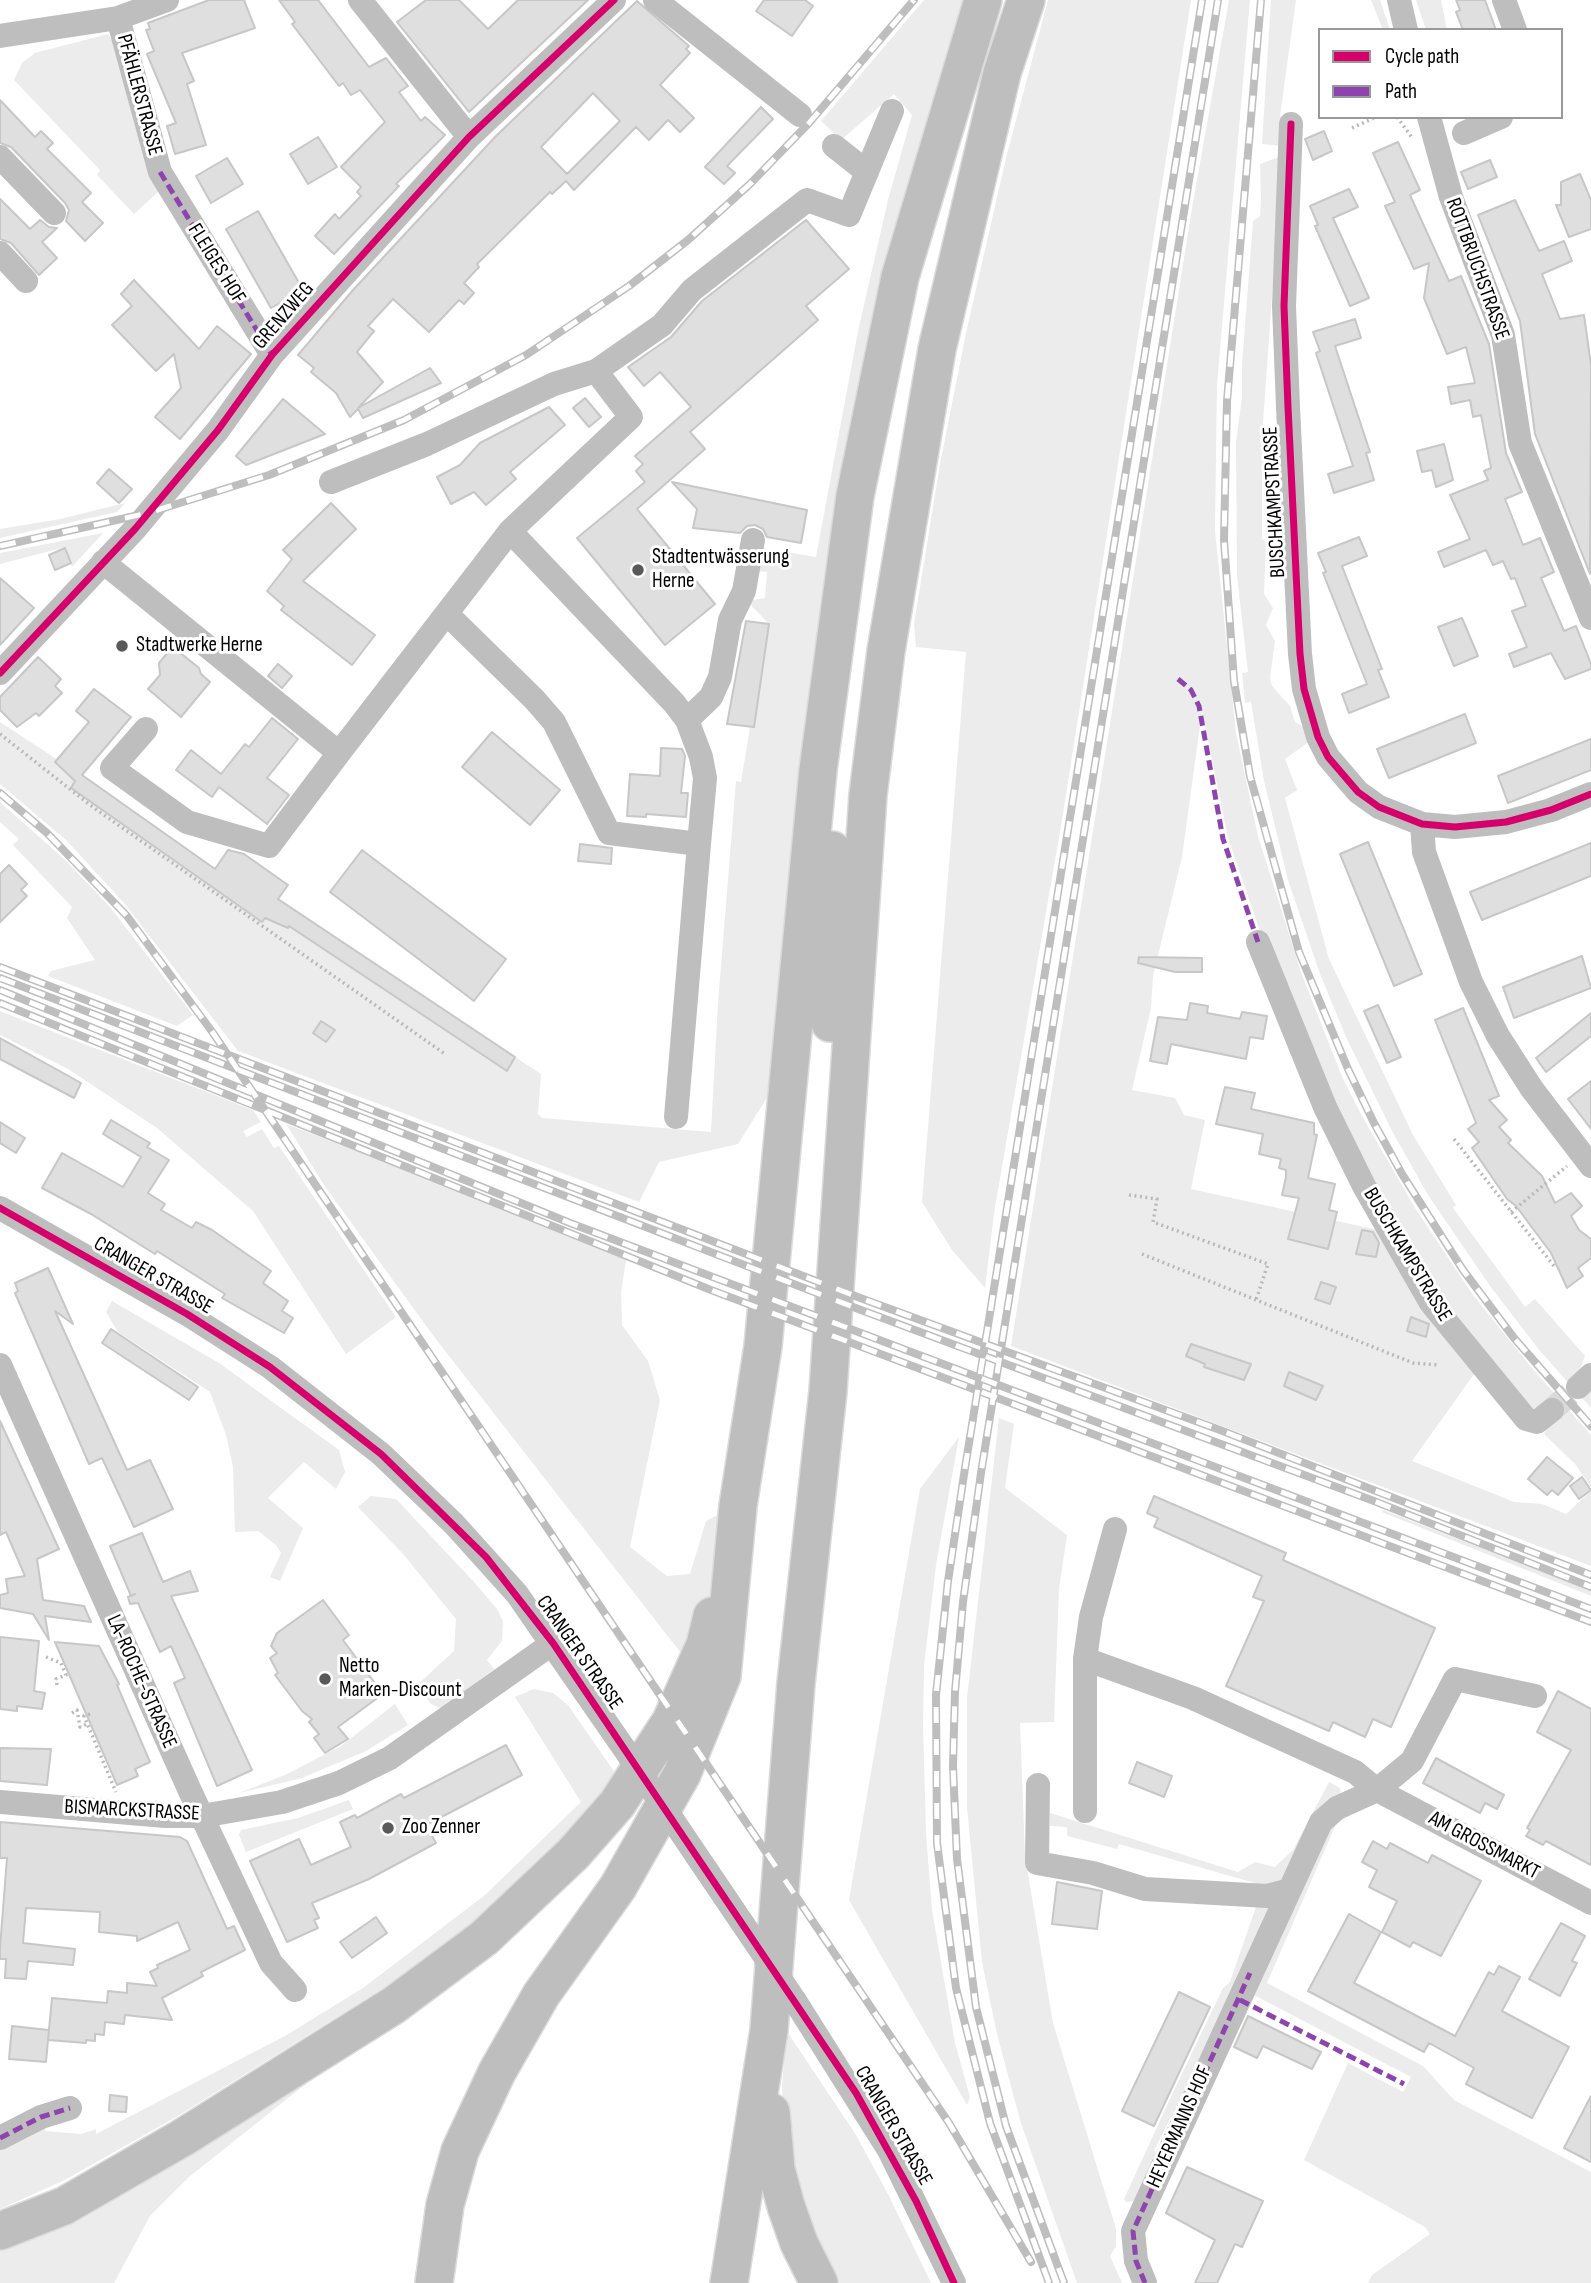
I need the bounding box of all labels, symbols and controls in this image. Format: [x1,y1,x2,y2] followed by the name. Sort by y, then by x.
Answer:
[1318,28,1563,119] legend
[111,32,167,158] street label: PFÄHLERSTRASSE
[1385,44,1459,69] text: Cycle path
[1385,79,1417,104] text: Path
[1440,195,1514,343] street label: ROTTBRUCHSTRASSE
[182,219,250,309] street label: FLEIGES HOF
[248,277,320,355] street label: GRENZWEG
[1258,426,1292,578] street label: BUSCHKAMPSTRASSE
[652,545,789,595] place label: Stadtentwässerung Herne
[630,562,646,578] marker: Stadtentwässerung Herne
[136,633,263,659] place label: Stadtwerke Herne
[114,638,130,654] marker: Stadtwerke Herne
[1357,1184,1457,1326] street label: BUSCHKAMPSTRASSE
[89,1232,217,1320] street label: CRANGER STRASSE
[530,1591,628,1715] street label: CRANGER STRASSE
[100,1611,182,1753] street label: LA-ROCHE-STRASSE
[339,1654,462,1704] place label: Netto Marken-Discount
[317,1671,333,1687] marker: Netto Marken-Discount
[64,1795,200,1827] street label: BISMARCKSTRASSE
[1424,1806,1544,1886] street label: AM GROSSMARKT
[402,1815,480,1841] place label: Zoo Zenner
[380,1820,396,1836] marker: Zoo Zenner
[849,2062,937,2190] street label: CRANGER STRASSE
[1142,2062,1218,2192] street label: HEYERMANNS HOF

